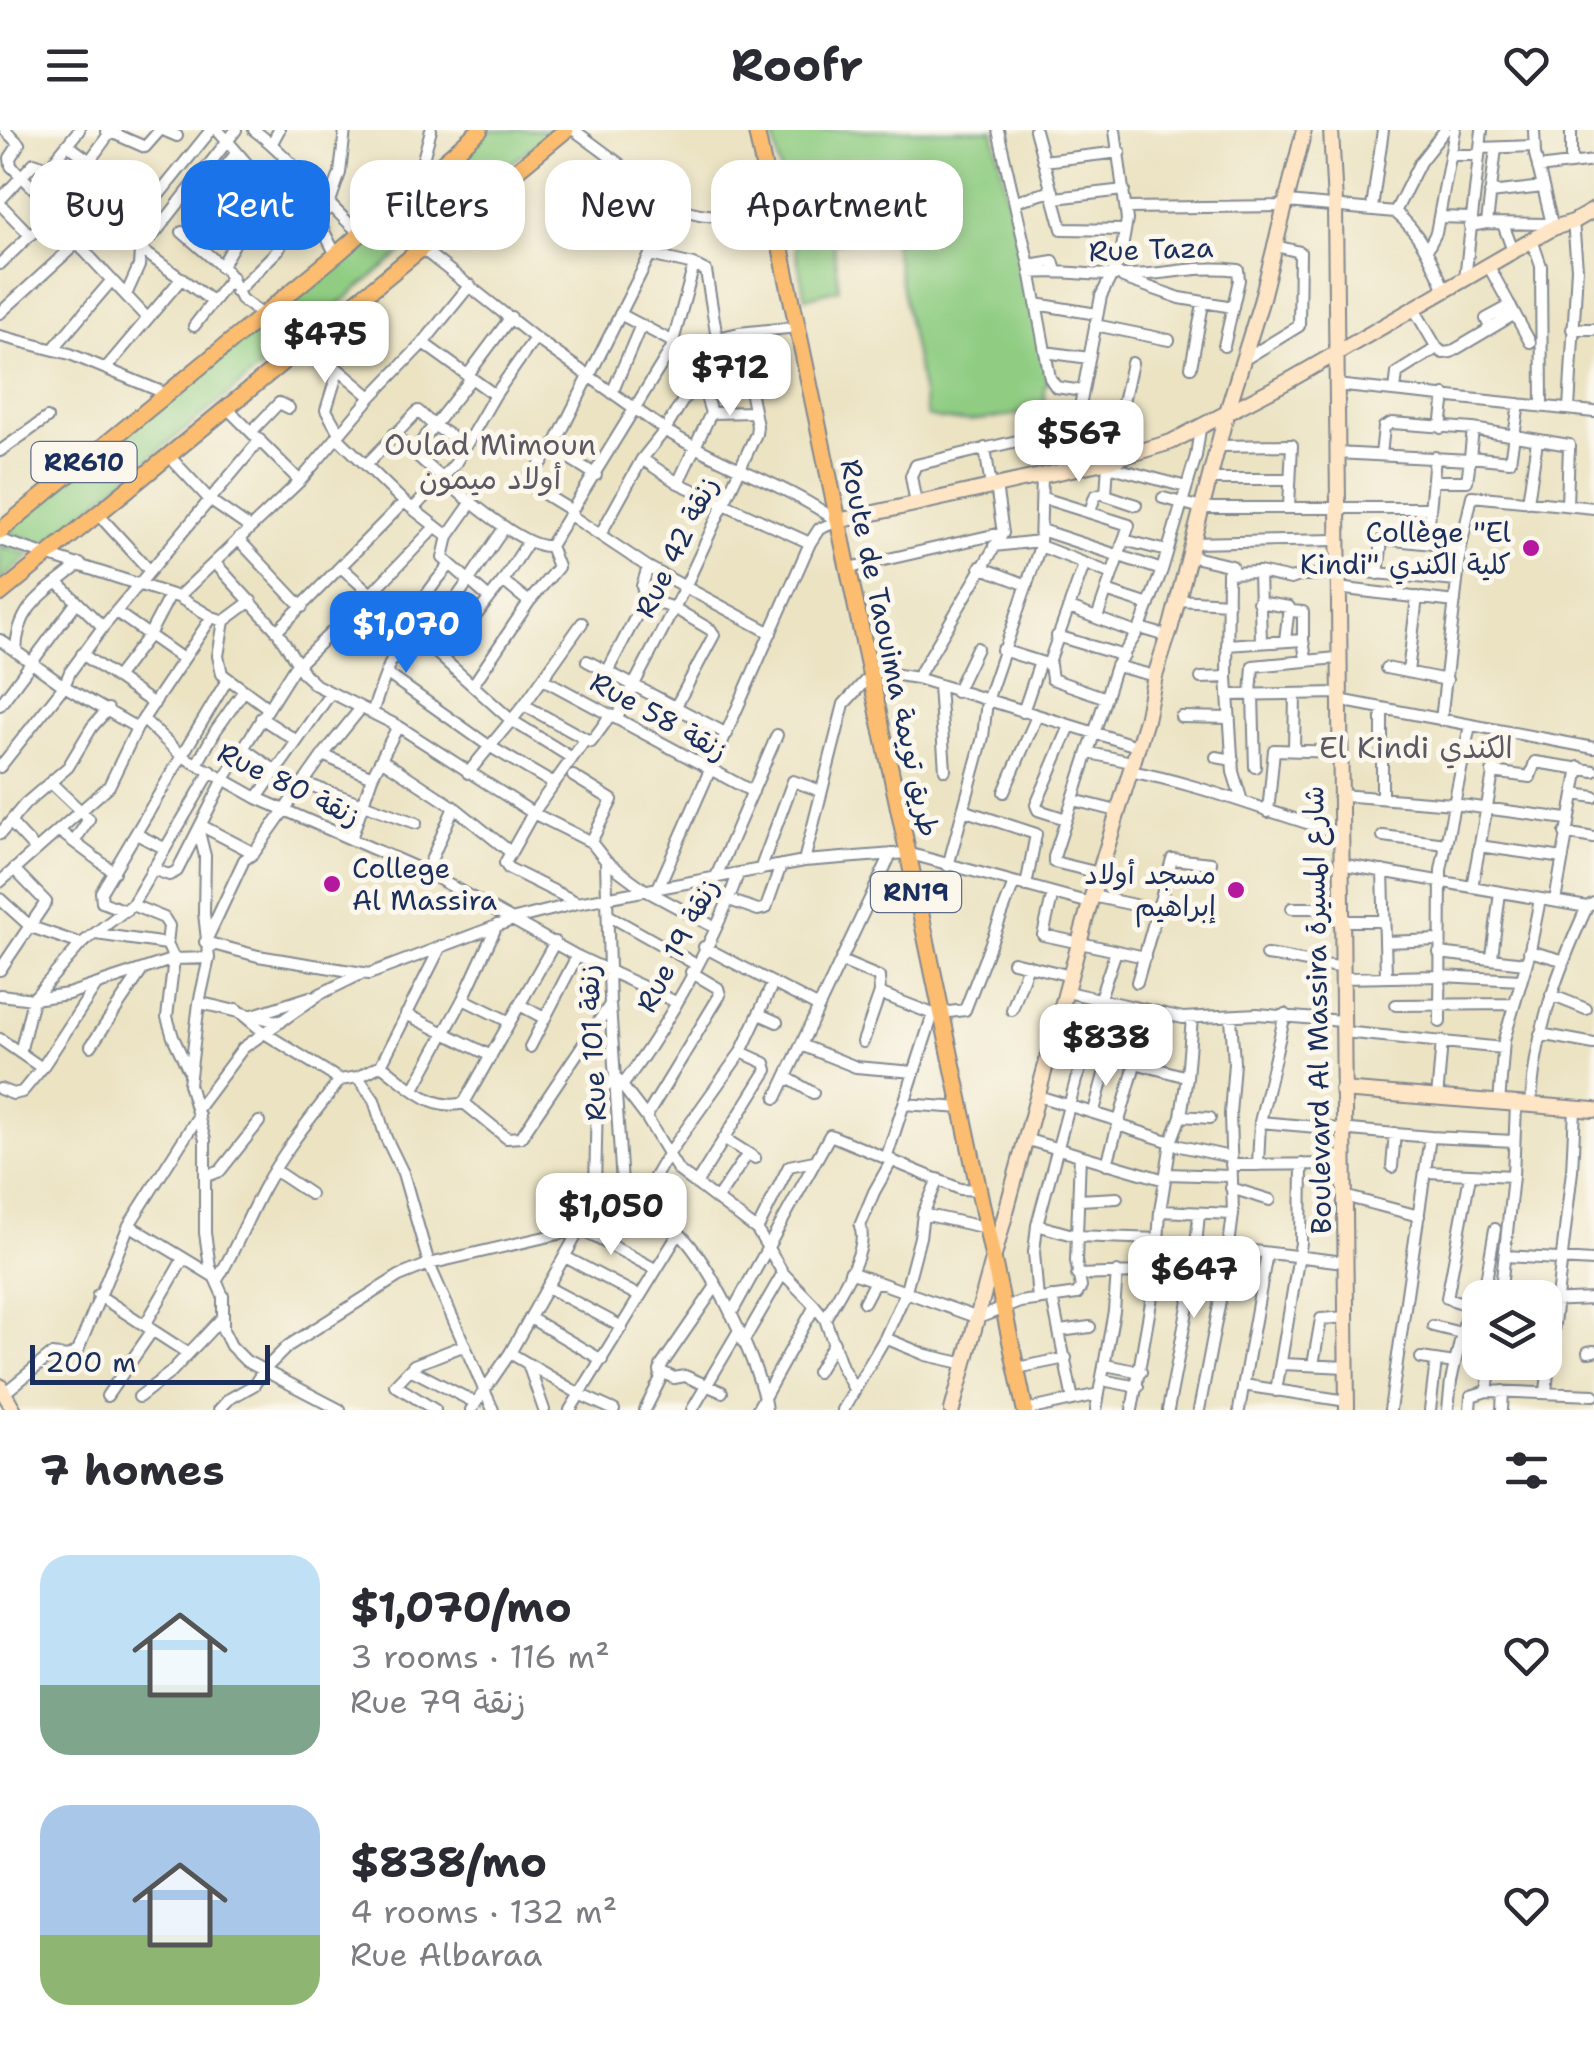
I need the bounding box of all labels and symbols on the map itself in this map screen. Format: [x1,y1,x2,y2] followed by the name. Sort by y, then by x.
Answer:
[1088,228,1214,270] street label: Rue Taza
[266,301,384,386] pin: $475
[671,334,789,419] pin: $712
[1020,400,1138,485] pin: $567
[384,424,596,499] district label: Oulad Mimoun أولاد ميمون
[32,442,136,482] road number: RR610
[831,456,949,840] street label: Route de Taouima طريق تويمة
[625,470,727,624] street label: Rue 42 زنقة
[1300,513,1512,585] place label: Collège "El Kindi" كلية الكندي
[1520,537,1542,559] marker: Collège "El Kindi" كلية الكندي
[325,591,487,676] pin: $1,070
[583,663,735,769] street label: Rue 58 زنقة
[1319,727,1513,769] district label: El Kindi الكندي
[211,733,367,835] street label: Rue 80 زنقة
[1294,785,1341,1235] street label: Boulevard Al Massira شارع المسيرة
[352,849,497,919] place label: College Al Massira
[1084,855,1216,928] place label: مسجد أولاد إبراهيم
[627,871,727,1019] street label: Rue 19 زنقة
[871,872,961,912] road number: RN19
[321,873,343,895] marker: College Al Massira
[1225,879,1247,901] marker: مسجد أولاد إبراهيم
[569,964,615,1122] street label: Rue 101 زنقة
[1047,1004,1165,1089] pin: $838
[530,1173,692,1258] pin: $1,050
[1135,1236,1253,1321] pin: $647
[30,1340,270,1384] scale bar

